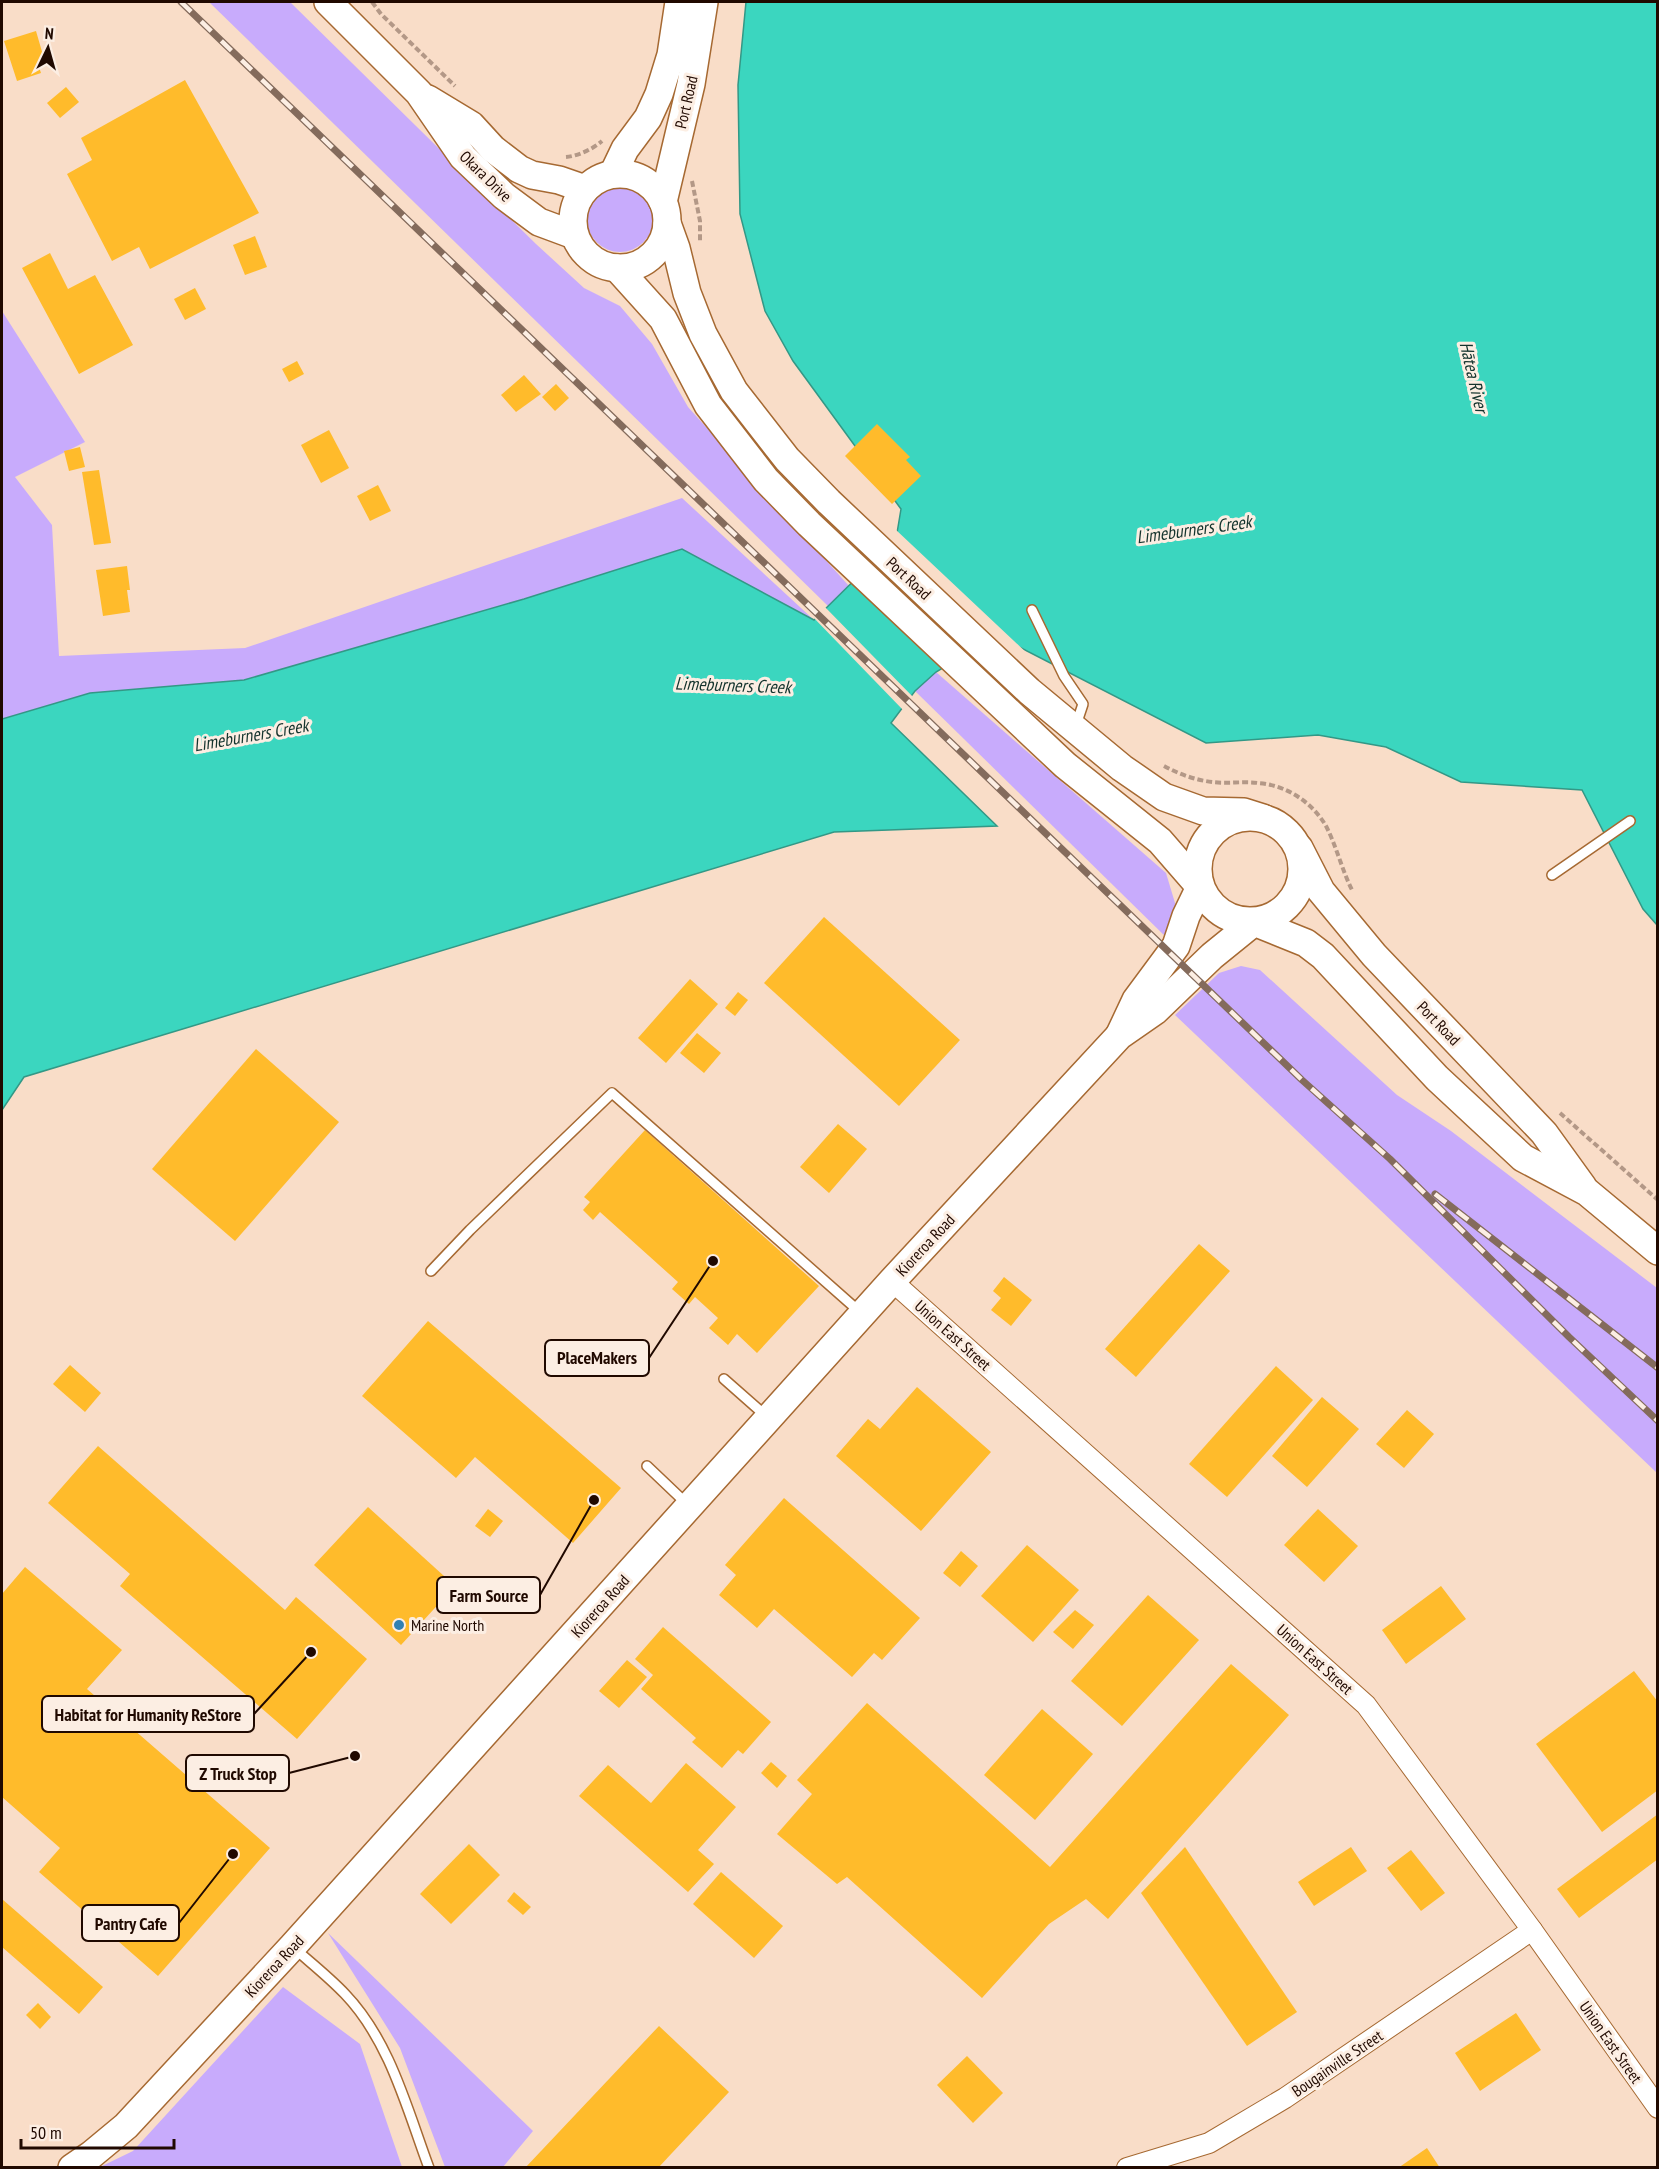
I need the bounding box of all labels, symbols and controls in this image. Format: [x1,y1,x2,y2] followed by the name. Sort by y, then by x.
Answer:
[18,18,78,78] north arrow
[44,23,54,43] text: N
[670,74,702,130] street label: Port Road
[456,146,516,206] street label: Okara Drive
[1455,339,1494,418] water label: Hātea River
[1135,509,1255,548] water label: Limeburners Creek
[883,552,935,604] street label: Port Road
[675,671,793,699] water label: Limeburners Creek
[192,713,312,756] water label: Limeburners Creek
[1413,997,1465,1049] street label: Port Road
[891,1210,959,1280] street label: Kioreroa Road
[911,1296,996,1375] street label: Union East Street
[545,1340,649,1376] callout: PlaceMakers
[557,1346,637,1369] text: PlaceMakers
[567,1570,633,1642] street label: Kioreroa Road
[437,1577,540,1613] callout: Farm Source
[450,1584,529,1607] text: Farm Source
[411,1615,484,1635] place label: Marine North
[392,1618,406,1632] marker: Marine North
[1273,1620,1358,1699] street label: Union East Street
[42,1696,254,1732] callout: Habitat for Humanity ReStore
[55,1703,242,1726] text: Habitat for Humanity ReStore
[186,1755,289,1791] callout: Z Truck Stop
[199,1762,277,1785] text: Z Truck Stop
[82,1905,179,1941] callout: Pantry Cafe
[95,1912,167,1935] text: Pantry Cafe
[240,1931,308,2001] street label: Kioreroa Road
[1575,1997,1647,2087] street label: Union East Street
[1288,2025,1387,2101] street label: Bougainville Street
[21,2112,174,2150] scale bar
[30,2121,62,2144] text: 50 m

